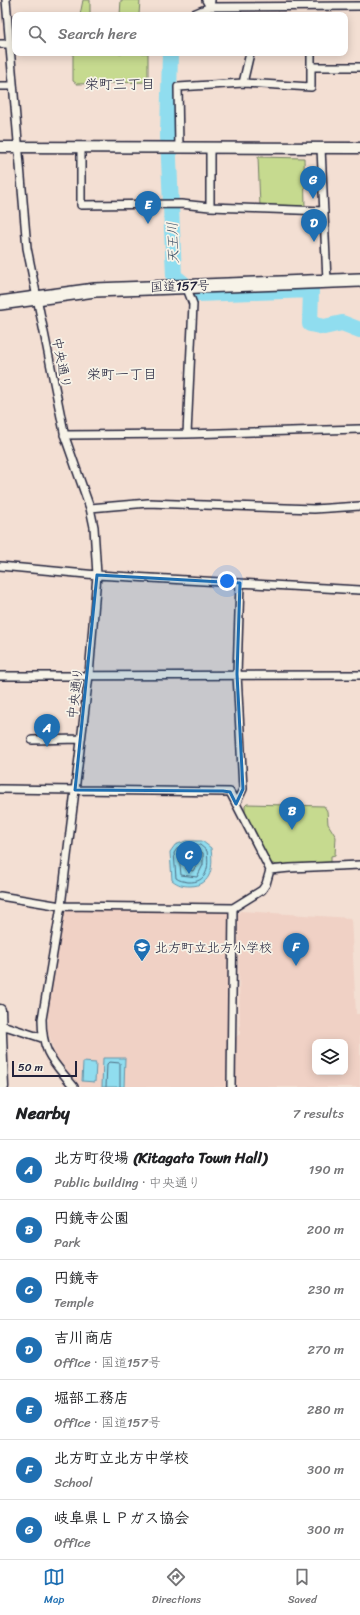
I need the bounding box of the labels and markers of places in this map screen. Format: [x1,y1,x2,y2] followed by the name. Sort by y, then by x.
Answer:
[300,166,326,199] pin: G
[135,191,161,224] pin: E
[301,209,327,242] pin: D
[34,714,60,747] pin: A
[279,797,305,830] pin: B
[176,841,202,874] pin: C
[283,933,309,966] pin: F
[155,936,272,959] place label: 北方町立北方小学校
[132,937,152,962] school or university icon: 北方町立北方小学校

